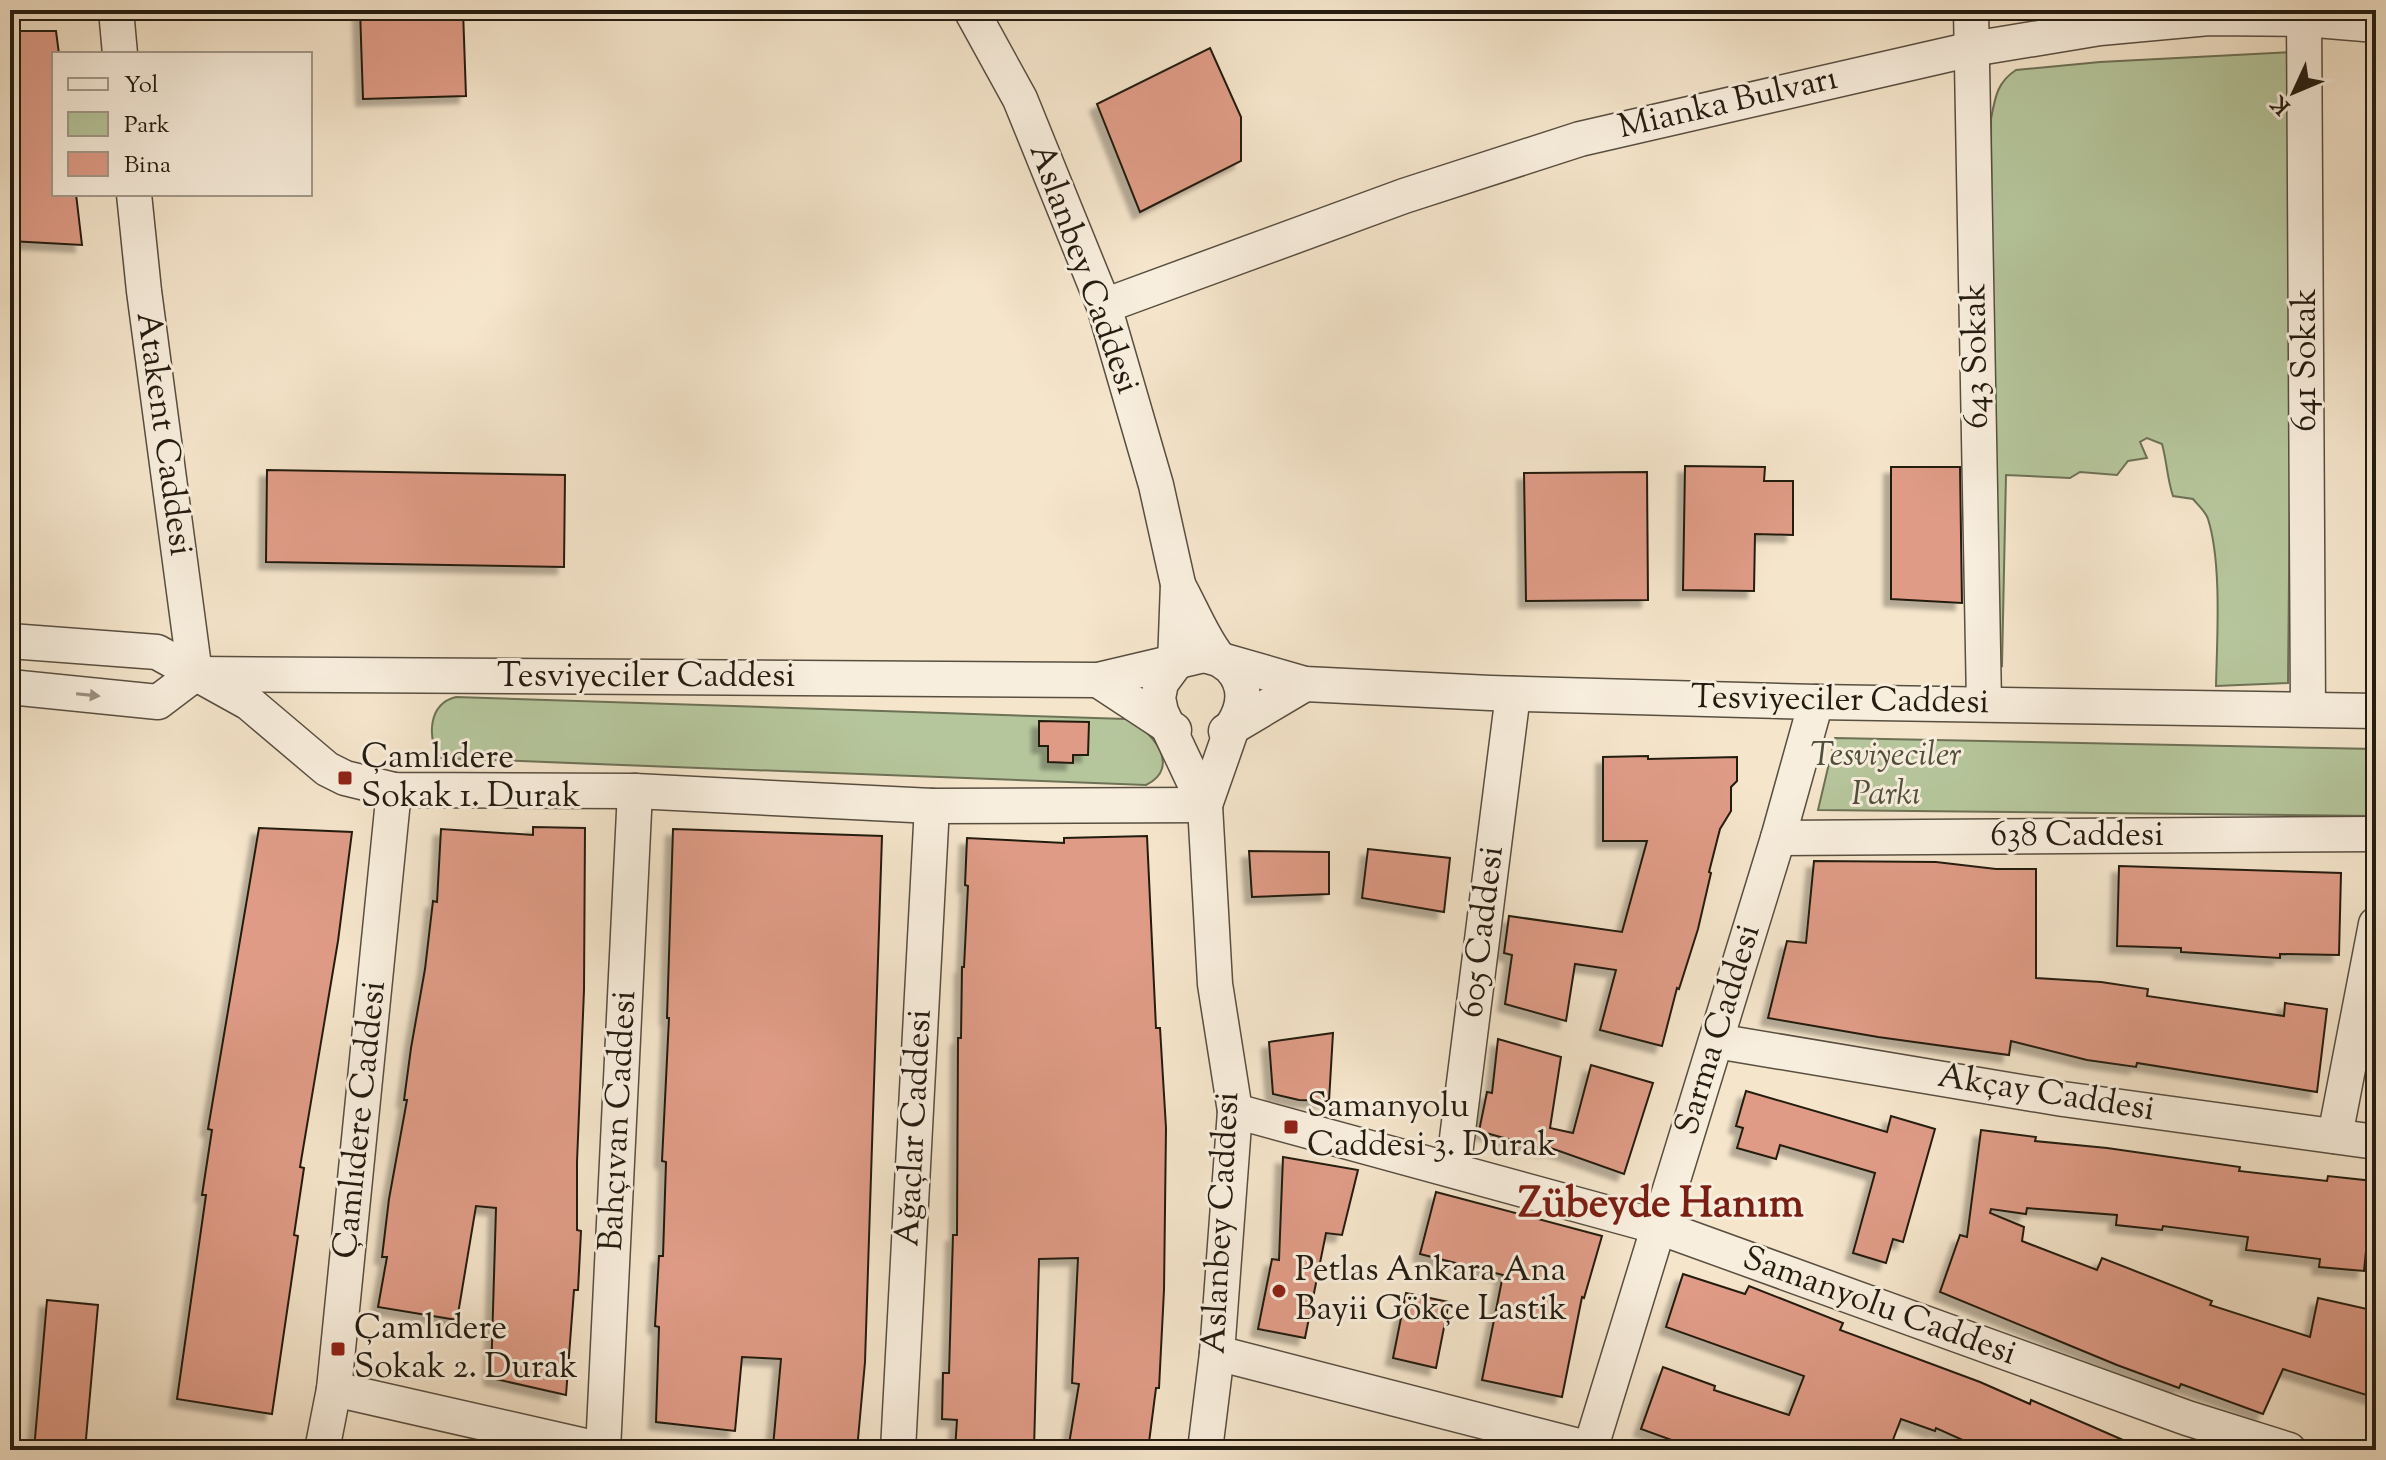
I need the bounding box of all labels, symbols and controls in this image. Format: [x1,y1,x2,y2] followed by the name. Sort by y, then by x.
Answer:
[52,52,312,196] legend
[2254,52,2334,132] north arrow
[1614,55,1842,153] street label: Mianka Bulvarı
[124,69,159,103] text: Yol
[2265,87,2299,121] text: K
[124,109,170,143] text: Park
[1015,137,1151,401] street label: Aslanbey Caddesi
[124,149,171,183] text: Bina
[1951,283,2003,429] street label: 643 Sokak
[2282,288,2331,432] street label: 641 Sokak
[122,309,204,559] street label: Atakent Caddesi
[497,653,795,702] street label: Tesviyeciler Caddesi
[1690,674,1990,728] street label: Tesviyeciler Caddesi
[75,689,100,702] one-way arrow
[1811,732,1961,820] park label: Tesviyeciler Parkı
[361,734,581,822] place label: Çamlıdere Sokak 1. Durak
[336,769,354,787] marker: Çamlıdere Sokak 1. Durak
[1990,812,2164,861] street label: 638 Caddesi
[1448,843,1518,1021] street label: 605 Caddesi
[1664,919,1774,1141] street label: Sarma Caddesi
[322,979,400,1261] street label: Çamlıdere Caddesi
[588,989,650,1253] street label: Bahçıvan Caddesi
[884,1008,946,1248] street label: Ağaçlar Caddesi
[1934,1053,2158,1135] street label: Akçay Caddesi
[1307,1083,1556,1171] place label: Samanyolu Caddesi 3. Durak
[1191,1091,1253,1355] street label: Aslanbey Caddesi
[1282,1118,1300,1136] marker: Samanyolu Caddesi 3. Durak
[1518,1176,1804,1236] district label: Zübeyde Hanım
[1735,1235,2023,1379] street label: Samanyolu Caddesi
[1295,1247,1567,1335] place label: Petlas Ankara Ana Bayii Gökçe Lastik
[1270,1282,1288,1300] marker: Petlas Ankara Ana Bayii Gökçe Lastik
[354,1305,578,1393] place label: Çamlıdere Sokak 2. Durak
[329,1340,347,1358] marker: Çamlıdere Sokak 2. Durak

